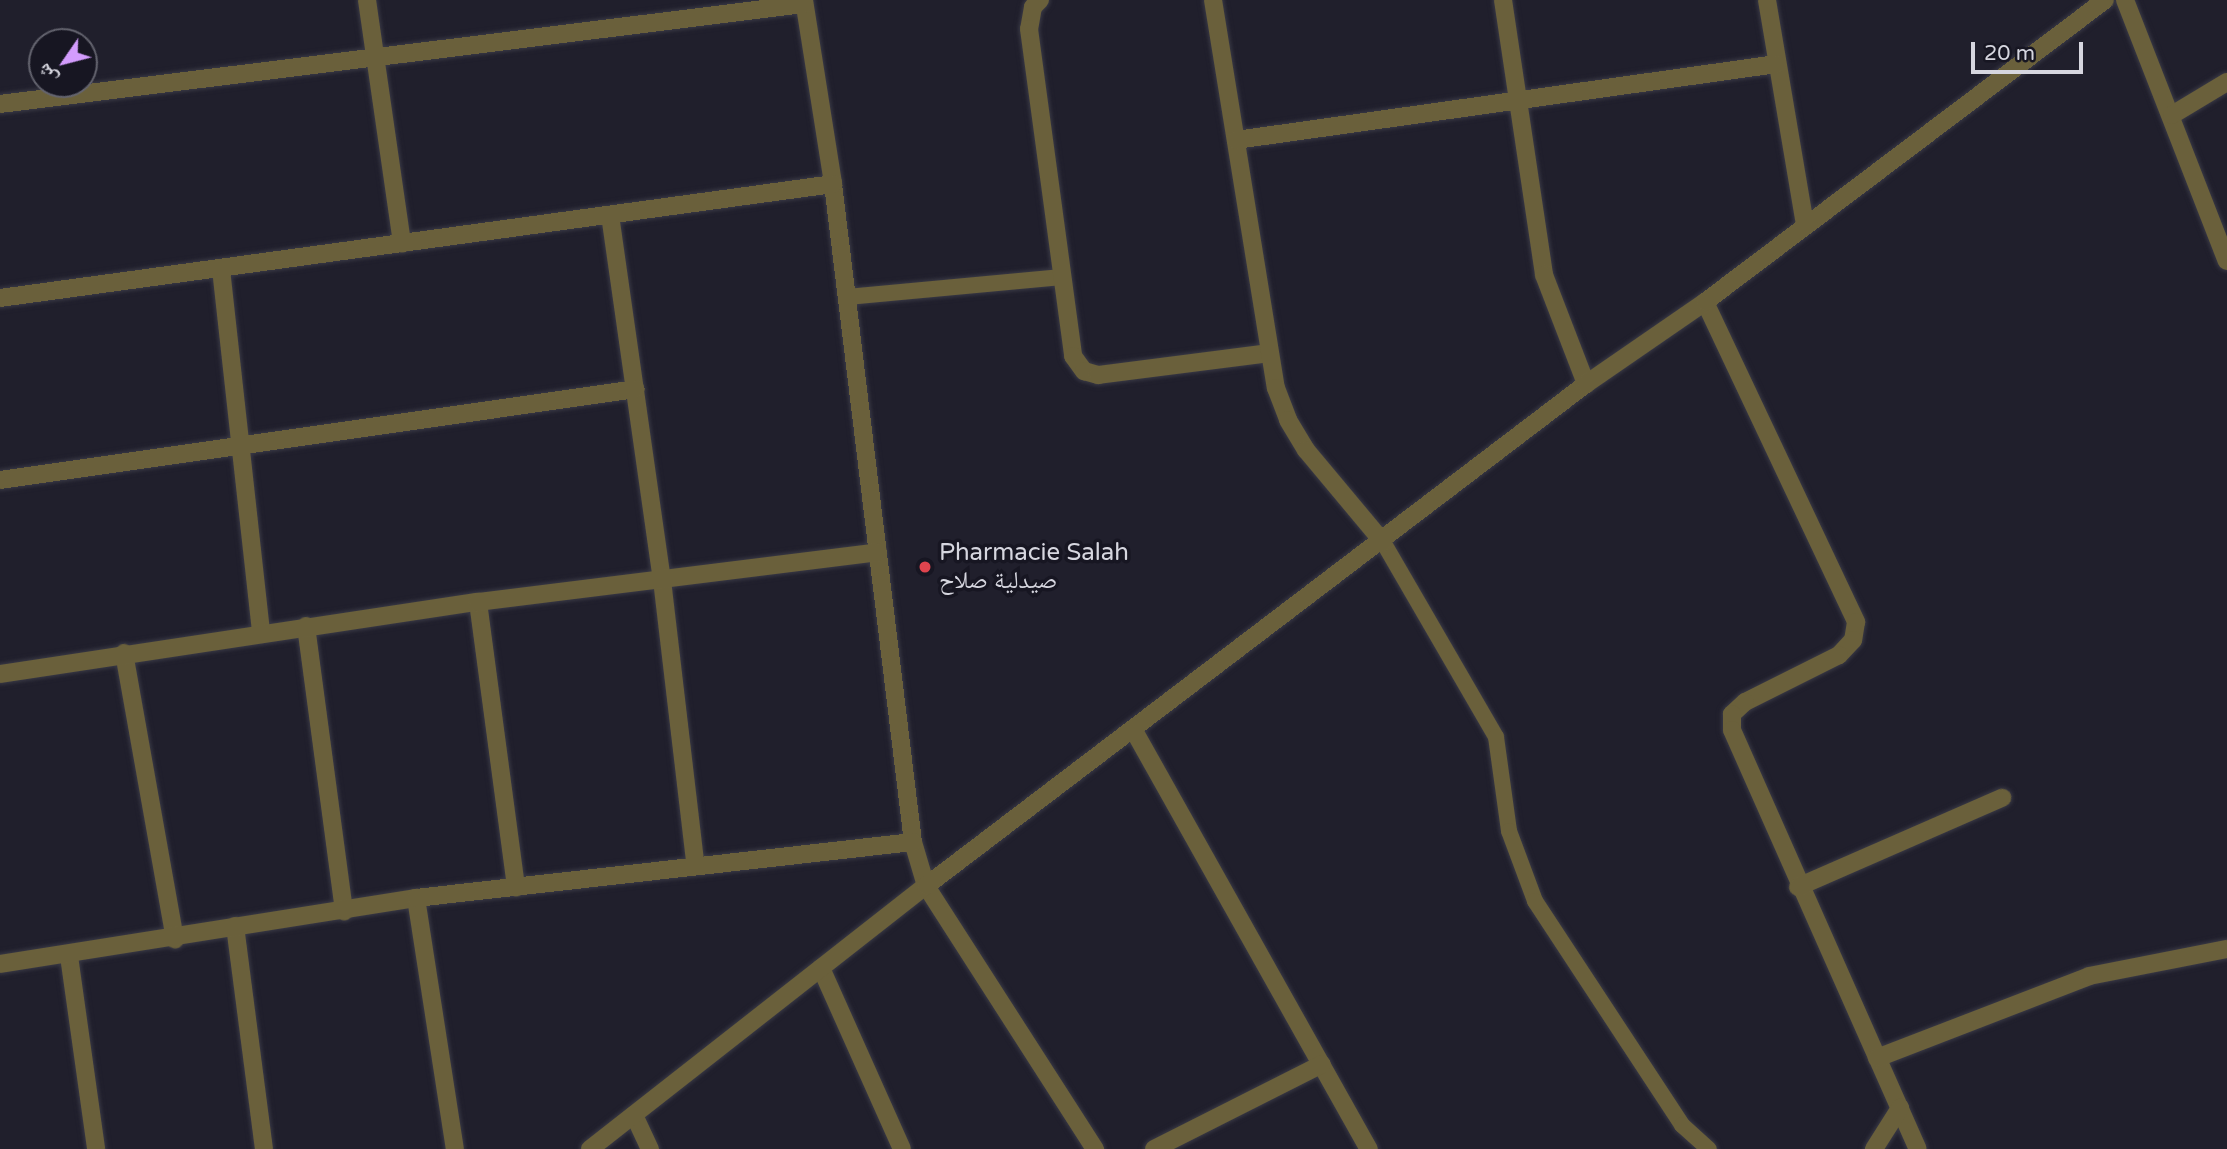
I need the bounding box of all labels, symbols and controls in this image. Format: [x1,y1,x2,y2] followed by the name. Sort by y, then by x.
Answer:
[28,28,98,98] north arrow
[1975,28,2087,72] scale bar
[1984,41,2035,66] text: 20 m
[33,59,62,88] text: ش
[939,539,1129,595] place label: Pharmacie Salah صيدلية صلاح
[917,559,933,575] marker: Pharmacie Salah صيدلية صلاح

